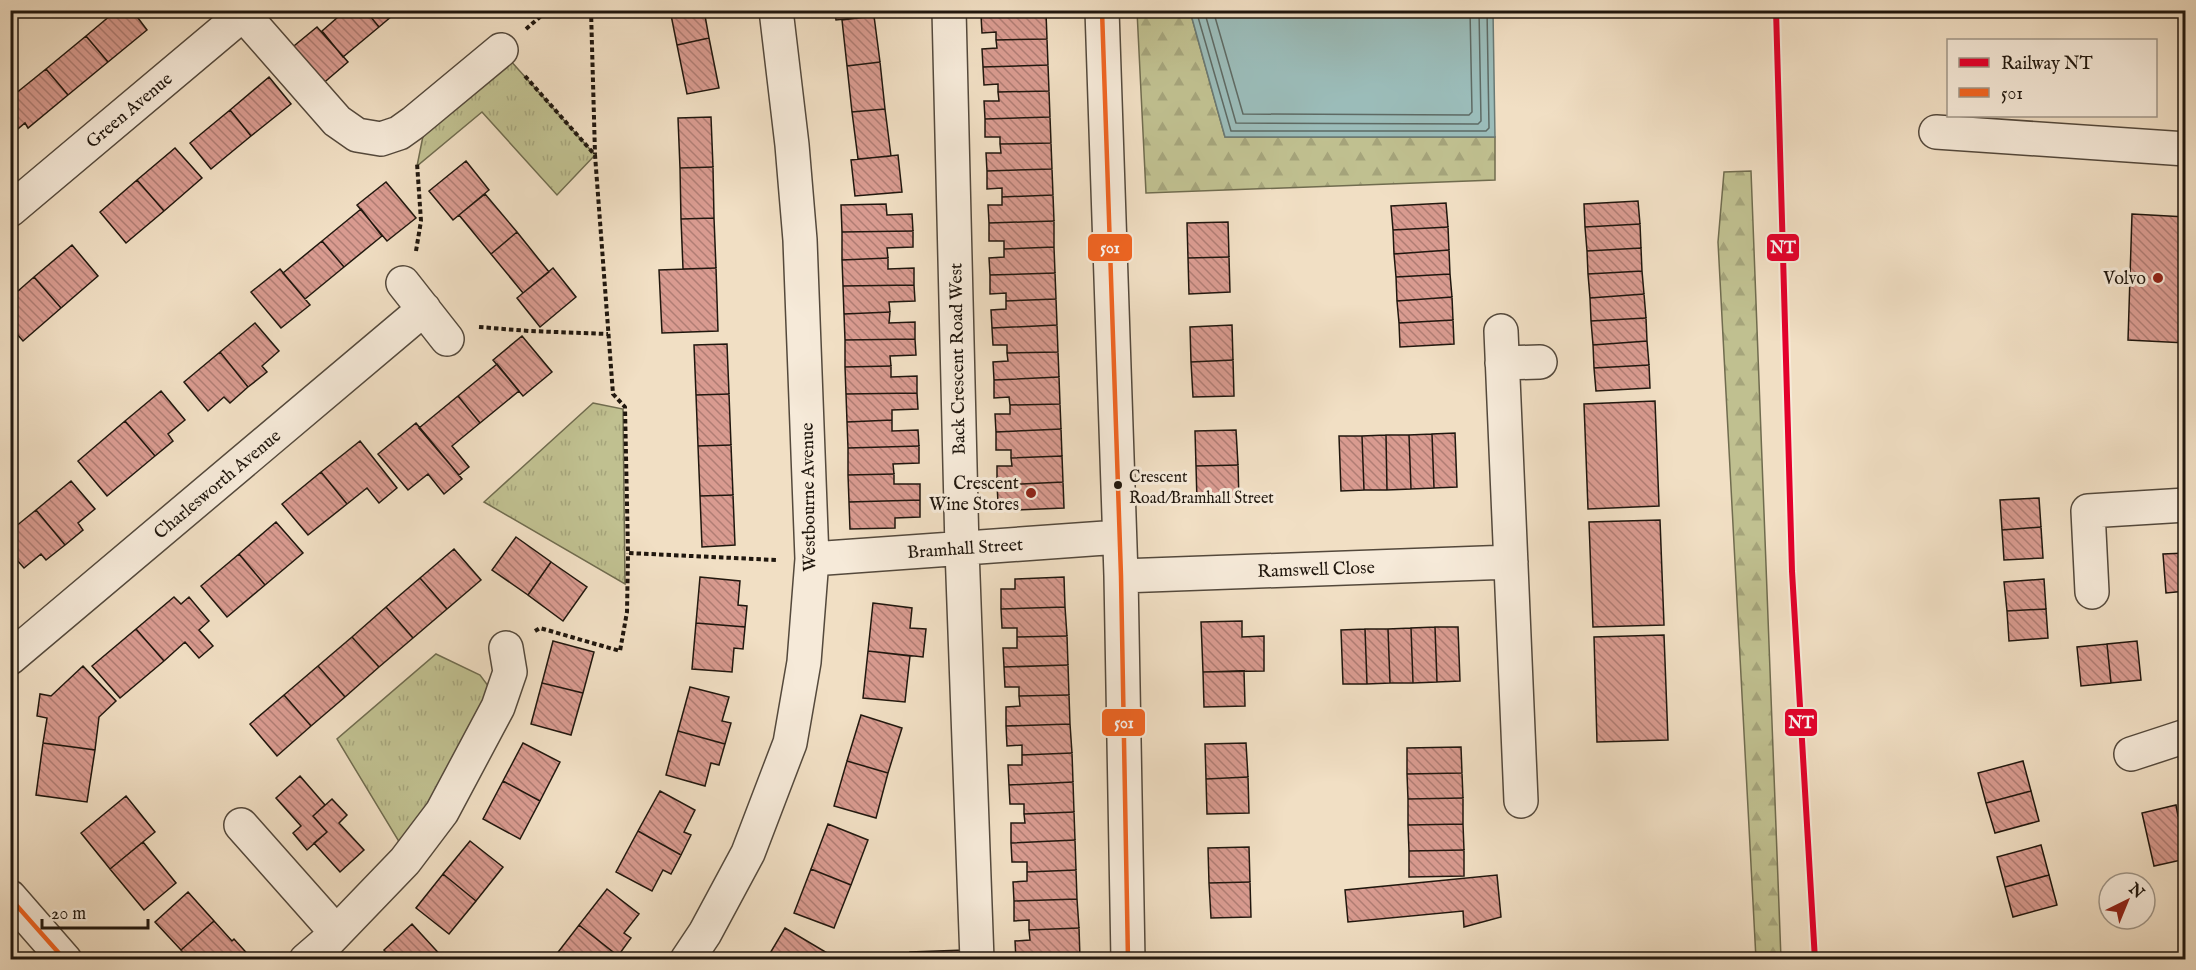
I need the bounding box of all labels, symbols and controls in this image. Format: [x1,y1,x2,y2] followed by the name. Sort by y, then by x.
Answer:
[1947,39,2157,117] legend
[2001,53,2093,76] text: Railway NT
[82,68,178,154] street label: Green Avenue
[2001,83,2023,106] text: 501
[1087,233,1133,262] line badge: 501
[1766,233,1800,262] line badge: NT
[1100,239,1120,259] text: 501
[1769,239,1796,259] text: NT
[945,263,972,455] street label: Back Crescent Road West
[2102,268,2146,291] place label: Volvo
[2151,271,2165,285] marker: Volvo
[797,422,822,572] street label: Westbourne Avenue
[150,425,286,545] street label: Charlesworth Avenue
[1129,468,1274,509] place label: Crescent Road/Bramhall Street
[929,473,1019,517] place label: Crescent Wine Stores
[1112,479,1124,491] marker: Crescent Road/Bramhall Street
[1024,486,1038,500] marker: Crescent Wine Stores
[906,534,1024,565] street label: Bramhall Street
[1257,557,1375,584] street label: Ramswell Close
[1101,708,1146,737] line badge: 501
[1784,708,1818,737] line badge: NT
[1114,714,1134,734] text: 501
[1787,714,1814,734] text: NT
[2097,871,2157,931] north arrow
[2123,879,2148,904] text: N
[42,892,148,930] scale bar
[51,903,86,926] text: 20 m

